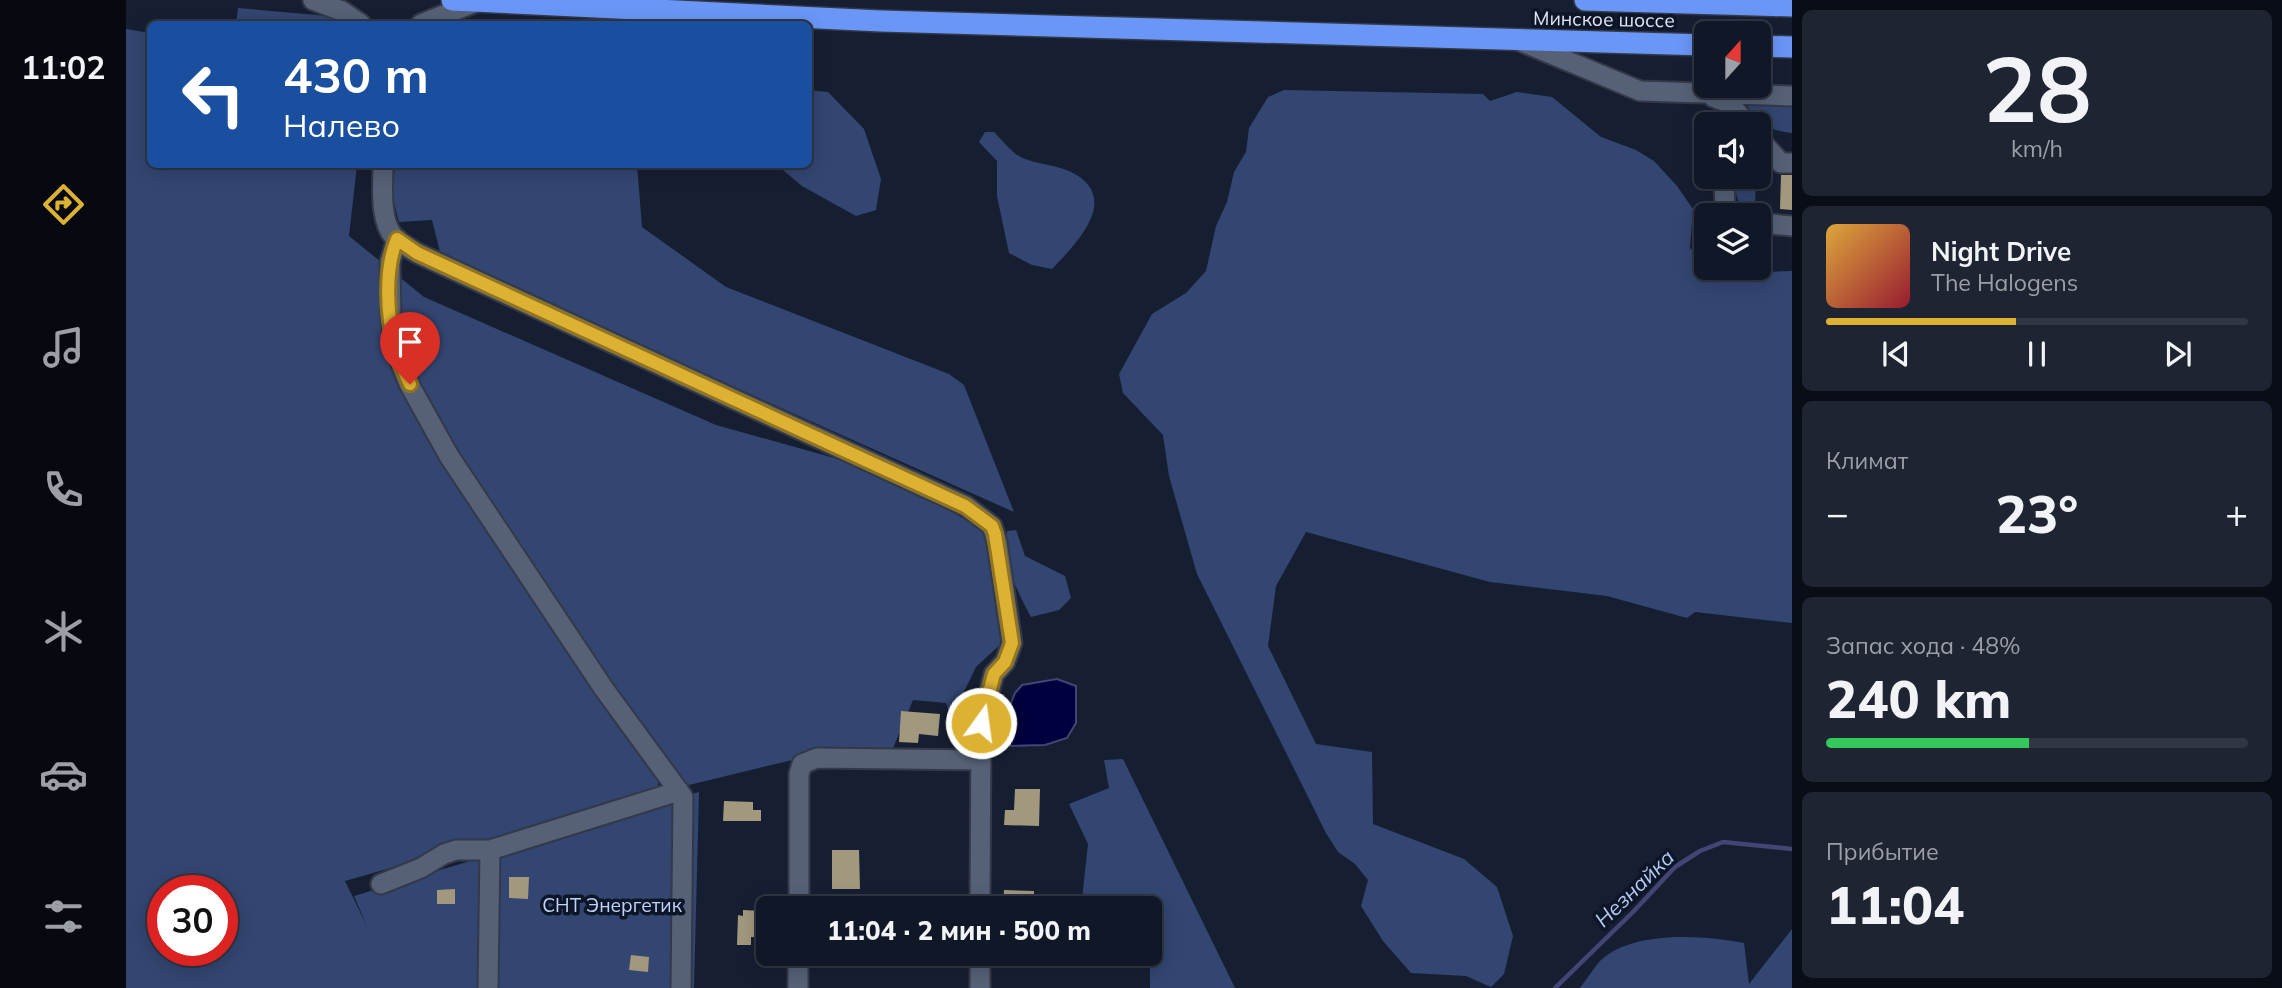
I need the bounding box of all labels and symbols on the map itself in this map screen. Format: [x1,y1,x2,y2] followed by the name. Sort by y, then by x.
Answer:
[1533,6,1675,32] street label: Минское шоссе
[1694,21,1771,98] north arrow
[380,312,440,384] pin
[944,686,1018,760] position arrow
[1589,844,1679,932] water label: Незнайка
[147,875,238,966] speed limit sign: 30
[542,893,683,917] park label: СНТ Энергетик

